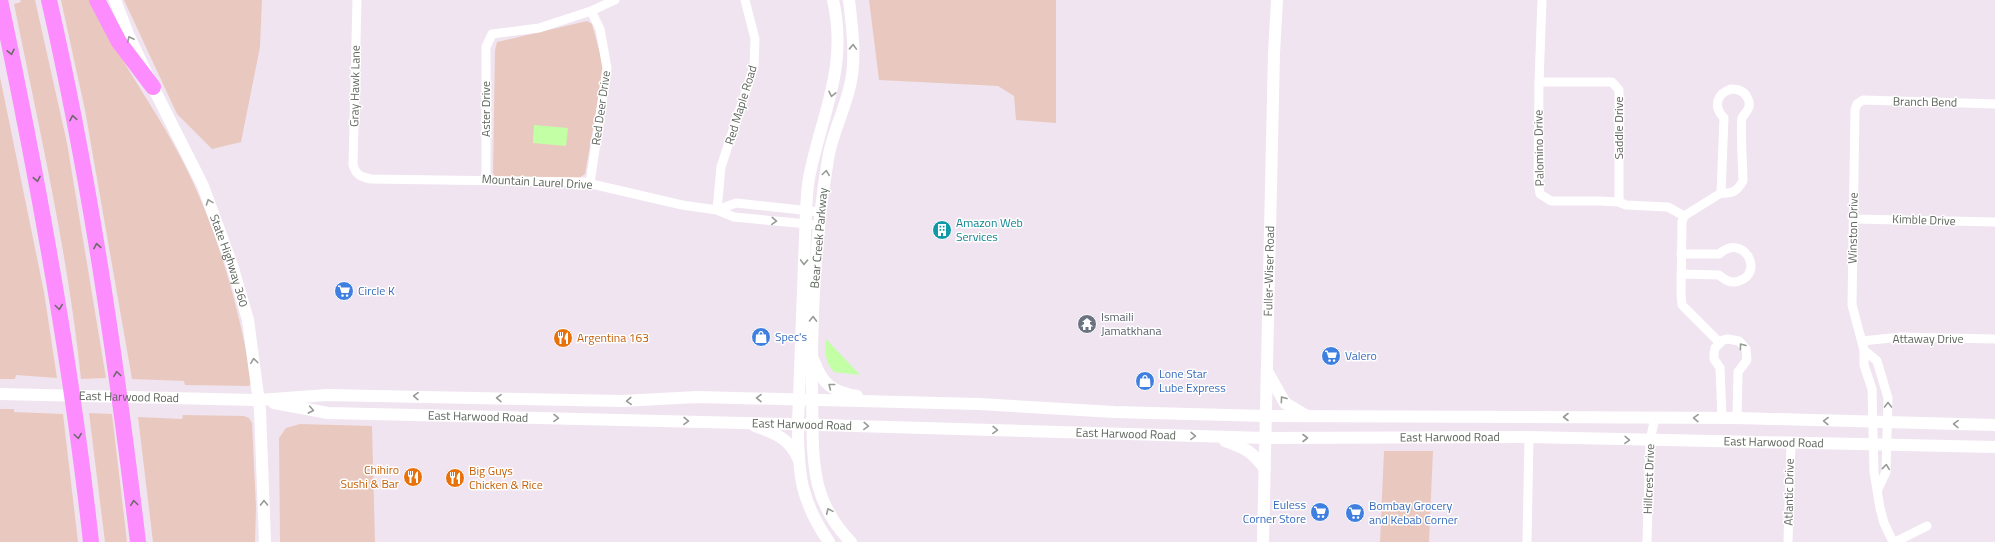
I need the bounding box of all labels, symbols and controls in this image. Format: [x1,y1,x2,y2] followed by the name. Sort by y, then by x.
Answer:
[127,36,135,43] one-way arrow
[849,44,857,50] one-way arrow
[344,45,365,127] street label: Gray Hawk Lane
[7,49,15,55] one-way arrow
[719,63,762,147] street label: Red Maple Road
[586,69,615,147] street label: Red Deer Drive
[476,81,495,137] street label: Aster Drive
[828,91,836,97] one-way arrow
[1893,91,1957,112] street label: Branch Bend
[1609,97,1628,159] street label: Saddle Drive
[1528,110,1549,186] street label: Palomino Drive
[70,115,78,121] one-way arrow
[481,169,593,194] street label: Mountain Laurel Drive
[821,170,830,176] one-way arrow
[32,176,40,182] one-way arrow
[805,187,832,289] street label: Bear Creek Parkway
[1842,192,1863,264] street label: Winston Drive
[206,198,214,205] one-way arrow
[1892,209,1956,230] street label: Kimble Drive
[205,211,254,309] street label: State Highway 360
[956,213,1023,246] place label: Amazon Web Services
[771,217,777,226] one-way arrow
[931,219,953,241] building icon: Amazon Web Services
[1258,226,1279,317] street label: Fuller-Wiser Road
[93,243,102,249] one-way arrow
[799,259,808,265] one-way arrow
[333,280,355,302] supermarket icon: Circle K
[358,281,395,300] place label: Circle K
[54,304,63,310] one-way arrow
[1101,307,1161,340] place label: Ismaili Jamatkhana
[1076,313,1098,335] temple icon: Ismaili Jamatkhana
[809,316,817,322] one-way arrow
[750,326,772,348] shop icon: Spec's
[552,327,574,349] restaurant icon: Argentina 163
[775,327,808,346] place label: Spec's
[577,328,649,347] place label: Argentina 163
[1892,329,1964,348] street label: Attaway Drive
[1740,343,1747,351] one-way arrow
[1320,345,1342,367] supermarket icon: Valero
[1345,346,1377,365] place label: Valero
[249,358,258,364] one-way arrow
[1159,364,1226,397] place label: Lone Star Lube Express
[1134,370,1156,392] shop icon: Lone Star Lube Express
[113,371,122,377] one-way arrow
[829,384,836,391] one-way arrow
[79,386,179,407] street label: East Harwood Road
[413,392,419,400] one-way arrow
[496,394,502,403] one-way arrow
[756,394,762,403] one-way arrow
[626,396,632,405] one-way arrow
[1280,396,1287,403] one-way arrow
[1884,402,1892,408] one-way arrow
[308,405,314,414] one-way arrow
[428,405,528,427] street label: East Harwood Road
[752,413,852,435] street label: East Harwood Road
[1563,413,1569,421] one-way arrow
[553,414,559,423] one-way arrow
[1693,414,1699,422] one-way arrow
[683,417,689,426] one-way arrow
[1823,417,1829,425] one-way arrow
[1953,420,1959,428] one-way arrow
[863,422,869,430] one-way arrow
[1075,422,1176,444] street label: East Harwood Road
[992,426,998,434] one-way arrow
[1400,427,1500,446] street label: East Harwood Road
[1723,431,1824,452] street label: East Harwood Road
[1190,432,1196,440] one-way arrow
[73,433,82,439] one-way arrow
[1302,434,1308,442] one-way arrow
[1624,436,1630,444] one-way arrow
[1638,444,1659,514] street label: Hillcrest Drive
[1778,458,1799,526] street label: Atlantic Drive
[340,460,399,493] place label: Chihiro Sushi & Bar
[469,461,543,494] place label: Big Guys Chicken & Rice
[1882,464,1891,470] one-way arrow
[402,466,424,488] restaurant icon: Chihiro Sushi & Bar
[444,467,466,489] restaurant icon: Big Guys Chicken & Rice
[1243,495,1306,528] place label: Euless Corner Store
[1369,496,1458,529] place label: Bombay Grocery and Kebab Corner
[129,500,138,506] one-way arrow
[260,500,268,506] one-way arrow
[1309,501,1331,523] supermarket icon: Euless Corner Store
[1344,502,1366,524] supermarket icon: Bombay Grocery and Kebab Corner
[826,507,834,515] one-way arrow

